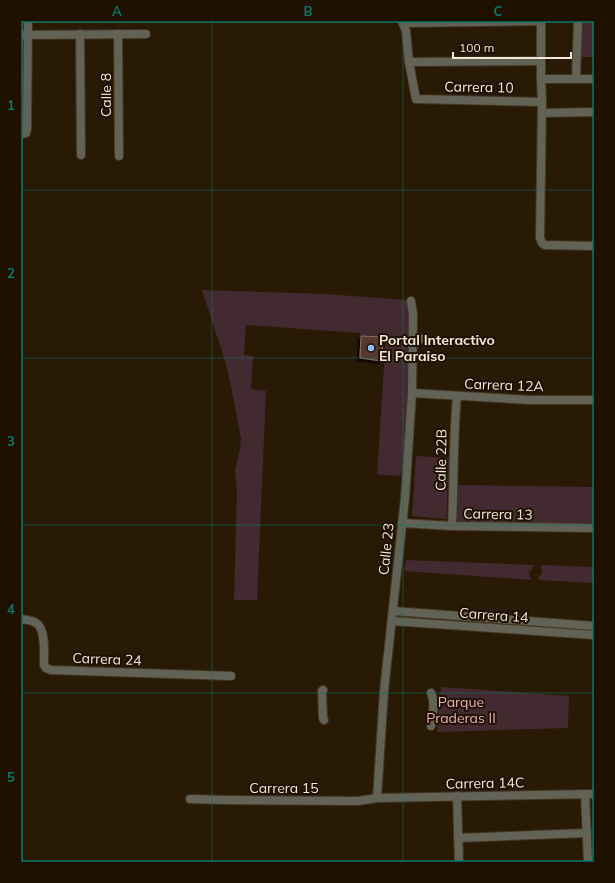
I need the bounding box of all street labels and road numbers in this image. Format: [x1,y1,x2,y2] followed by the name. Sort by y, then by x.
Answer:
[97,73,115,117] street label: Calle 8
[444,77,514,97] street label: Carrera 10
[464,375,545,395] street label: Carrera 12A
[431,429,451,491] street label: Calle 22B
[463,504,533,524] street label: Carrera 13
[374,522,398,576] street label: Calle 23
[459,604,530,626] street label: Carrera 14
[72,649,143,669] street label: Carrera 24
[445,773,525,793] street label: Carrera 14C
[249,779,319,797] street label: Carrera 15

